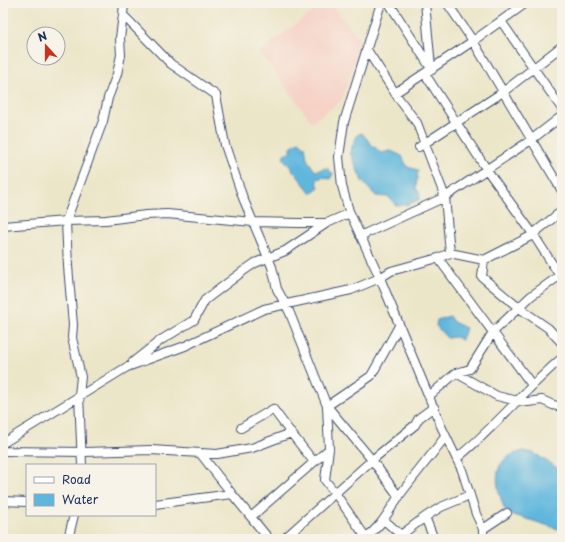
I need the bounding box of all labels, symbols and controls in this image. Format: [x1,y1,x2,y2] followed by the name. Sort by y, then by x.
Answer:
[26,26,66,66] north arrow
[35,27,50,46] text: N
[26,464,156,516] legend
[62,470,91,488] text: Road
[62,490,99,508] text: Water

